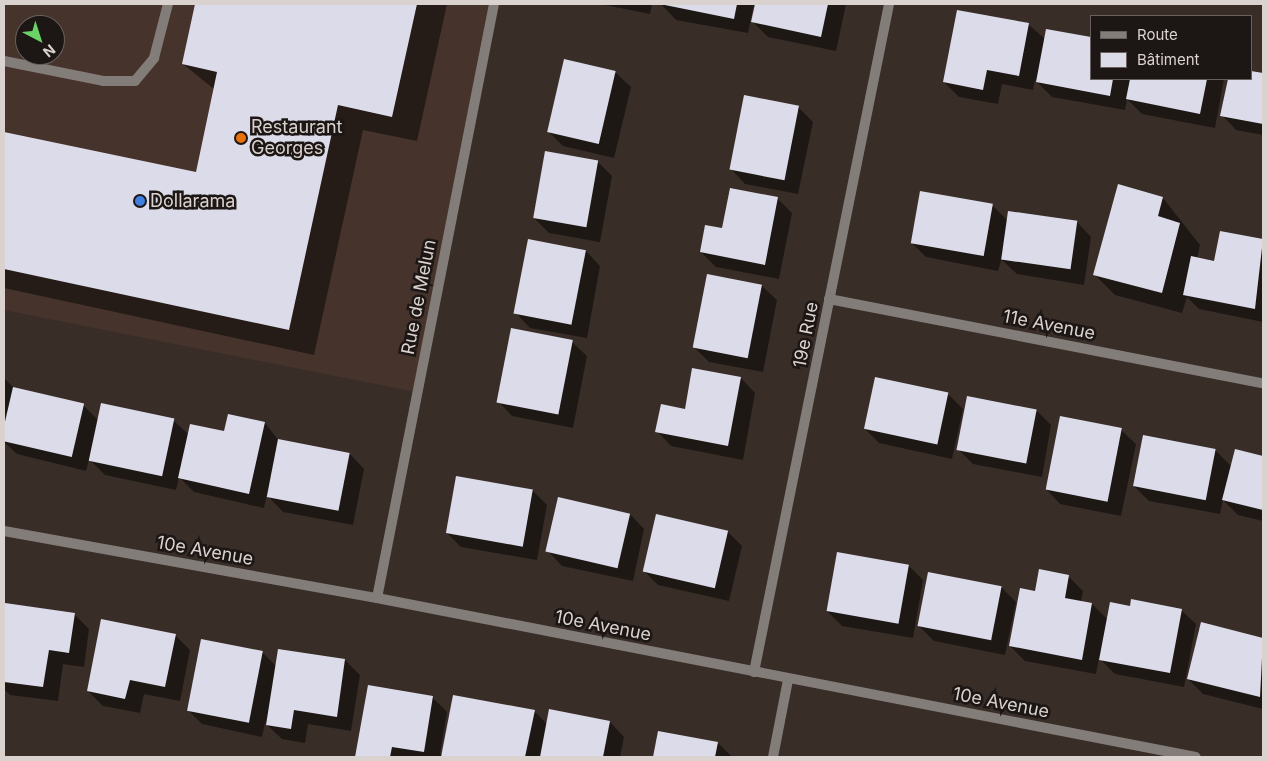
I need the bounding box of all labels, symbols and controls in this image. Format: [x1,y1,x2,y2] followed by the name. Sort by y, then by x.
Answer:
[15,15,65,65] north arrow
[1090,15,1252,80] legend
[1137,25,1178,44] text: Route
[40,41,59,61] text: N
[1137,50,1199,69] text: Bâtiment
[251,117,342,160] place label: Restaurant Georges
[235,132,247,144] marker: Restaurant Georges
[150,190,235,212] place label: Dollarama
[134,195,146,207] marker: Dollarama
[397,238,441,356] street label: Rue de Melun
[789,300,823,370] street label: 19e Rue
[1001,305,1097,345] street label: 11e Avenue
[155,532,255,570] street label: 10e Avenue
[553,606,653,646] street label: 10e Avenue
[951,683,1051,723] street label: 10e Avenue

